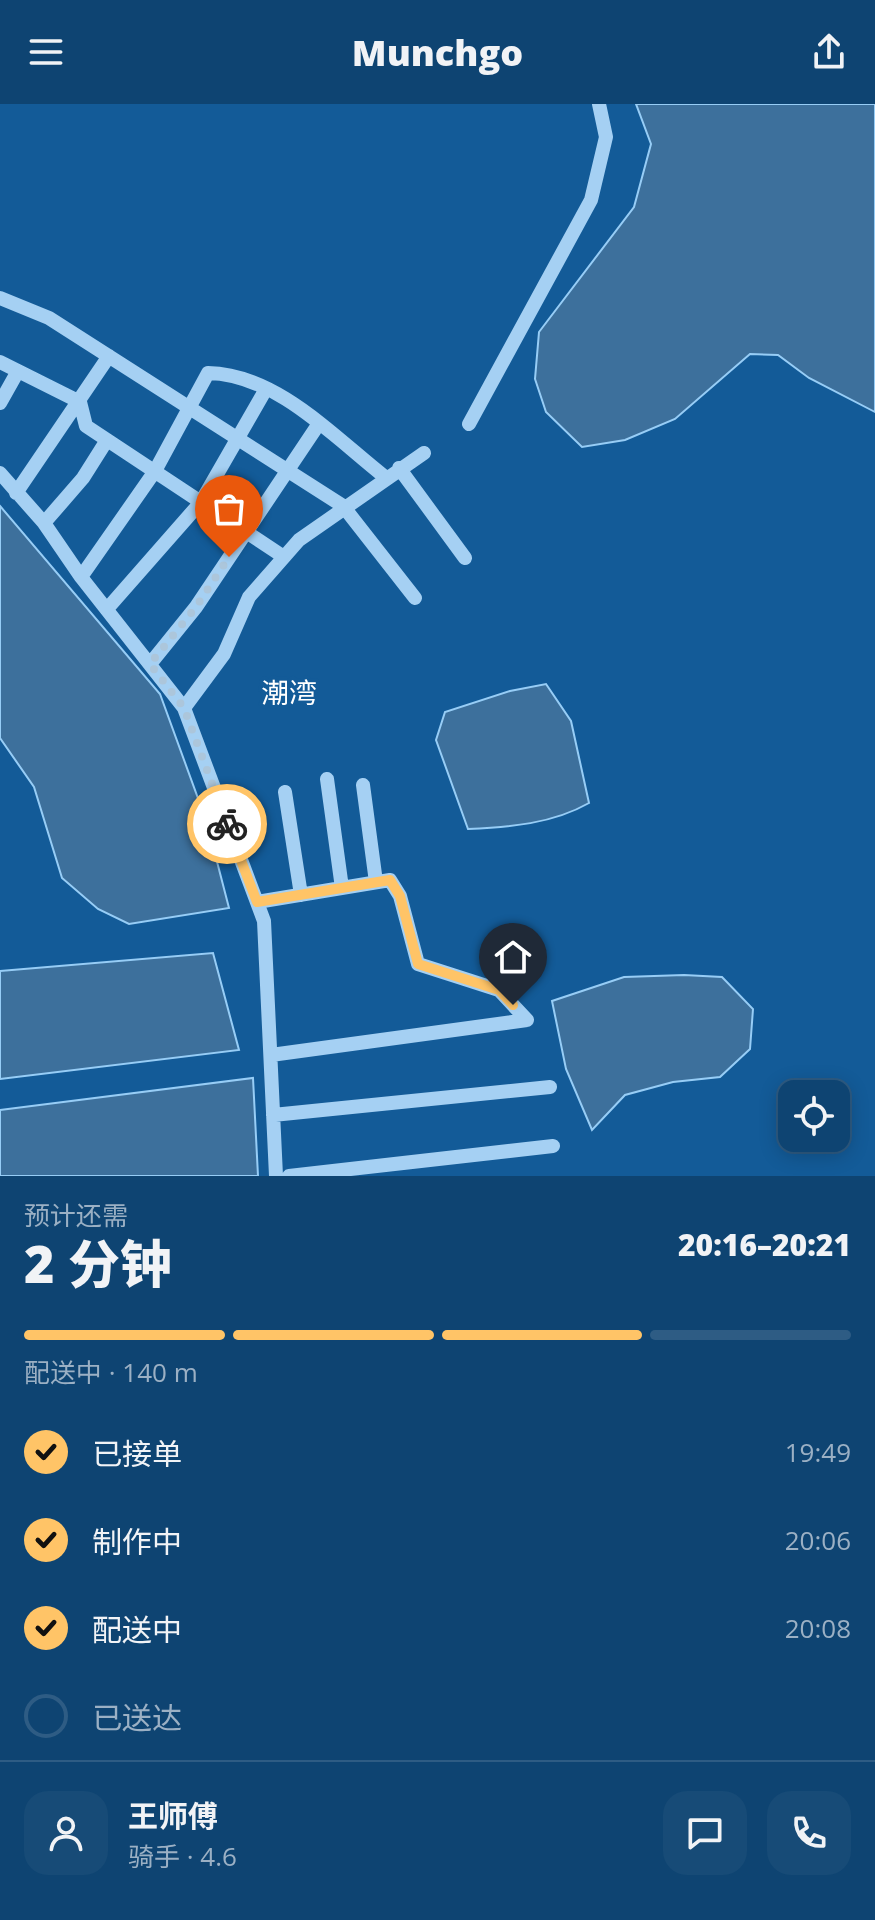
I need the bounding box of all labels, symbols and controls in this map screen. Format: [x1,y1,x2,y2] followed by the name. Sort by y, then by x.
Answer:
[352,28,523,77] text: Munchgo
[24,30,68,74] icon: menu
[807,30,851,74] icon: share
[195,475,263,557] pin
[207,487,251,531] icon: bag
[261,673,317,711] district label: 潮湾
[187,784,267,864] courier
[205,802,249,846] icon: bike
[479,923,547,1005] pin
[491,935,535,979] icon: home
[778,1080,850,1152] map controls
[778,1080,850,1152] button: locate
[24,1197,128,1233] text: 预计还需
[678,1224,851,1265] text: 20:16–20:21
[24,1227,172,1298] text: 2 分钟
[24,1354,198,1390] text: 配送中 · 140 m
[24,1430,68,1474] icon: check
[92,1433,182,1474] text: 已接单
[785,1434,851,1470] text: 19:49
[24,1518,68,1562] icon: check
[92,1521,182,1562] text: 制作中
[785,1522,851,1558] text: 20:06
[24,1606,68,1650] icon: check
[92,1609,182,1650] text: 配送中
[785,1610,851,1646] text: 20:08
[92,1697,182,1738] text: 已送达
[24,1791,108,1875] button: person
[663,1791,747,1875] button: chat
[767,1791,851,1875] button: phone
[128,1795,218,1836] text: 王师傅
[128,1838,237,1874] text: 骑手 · 4.6

